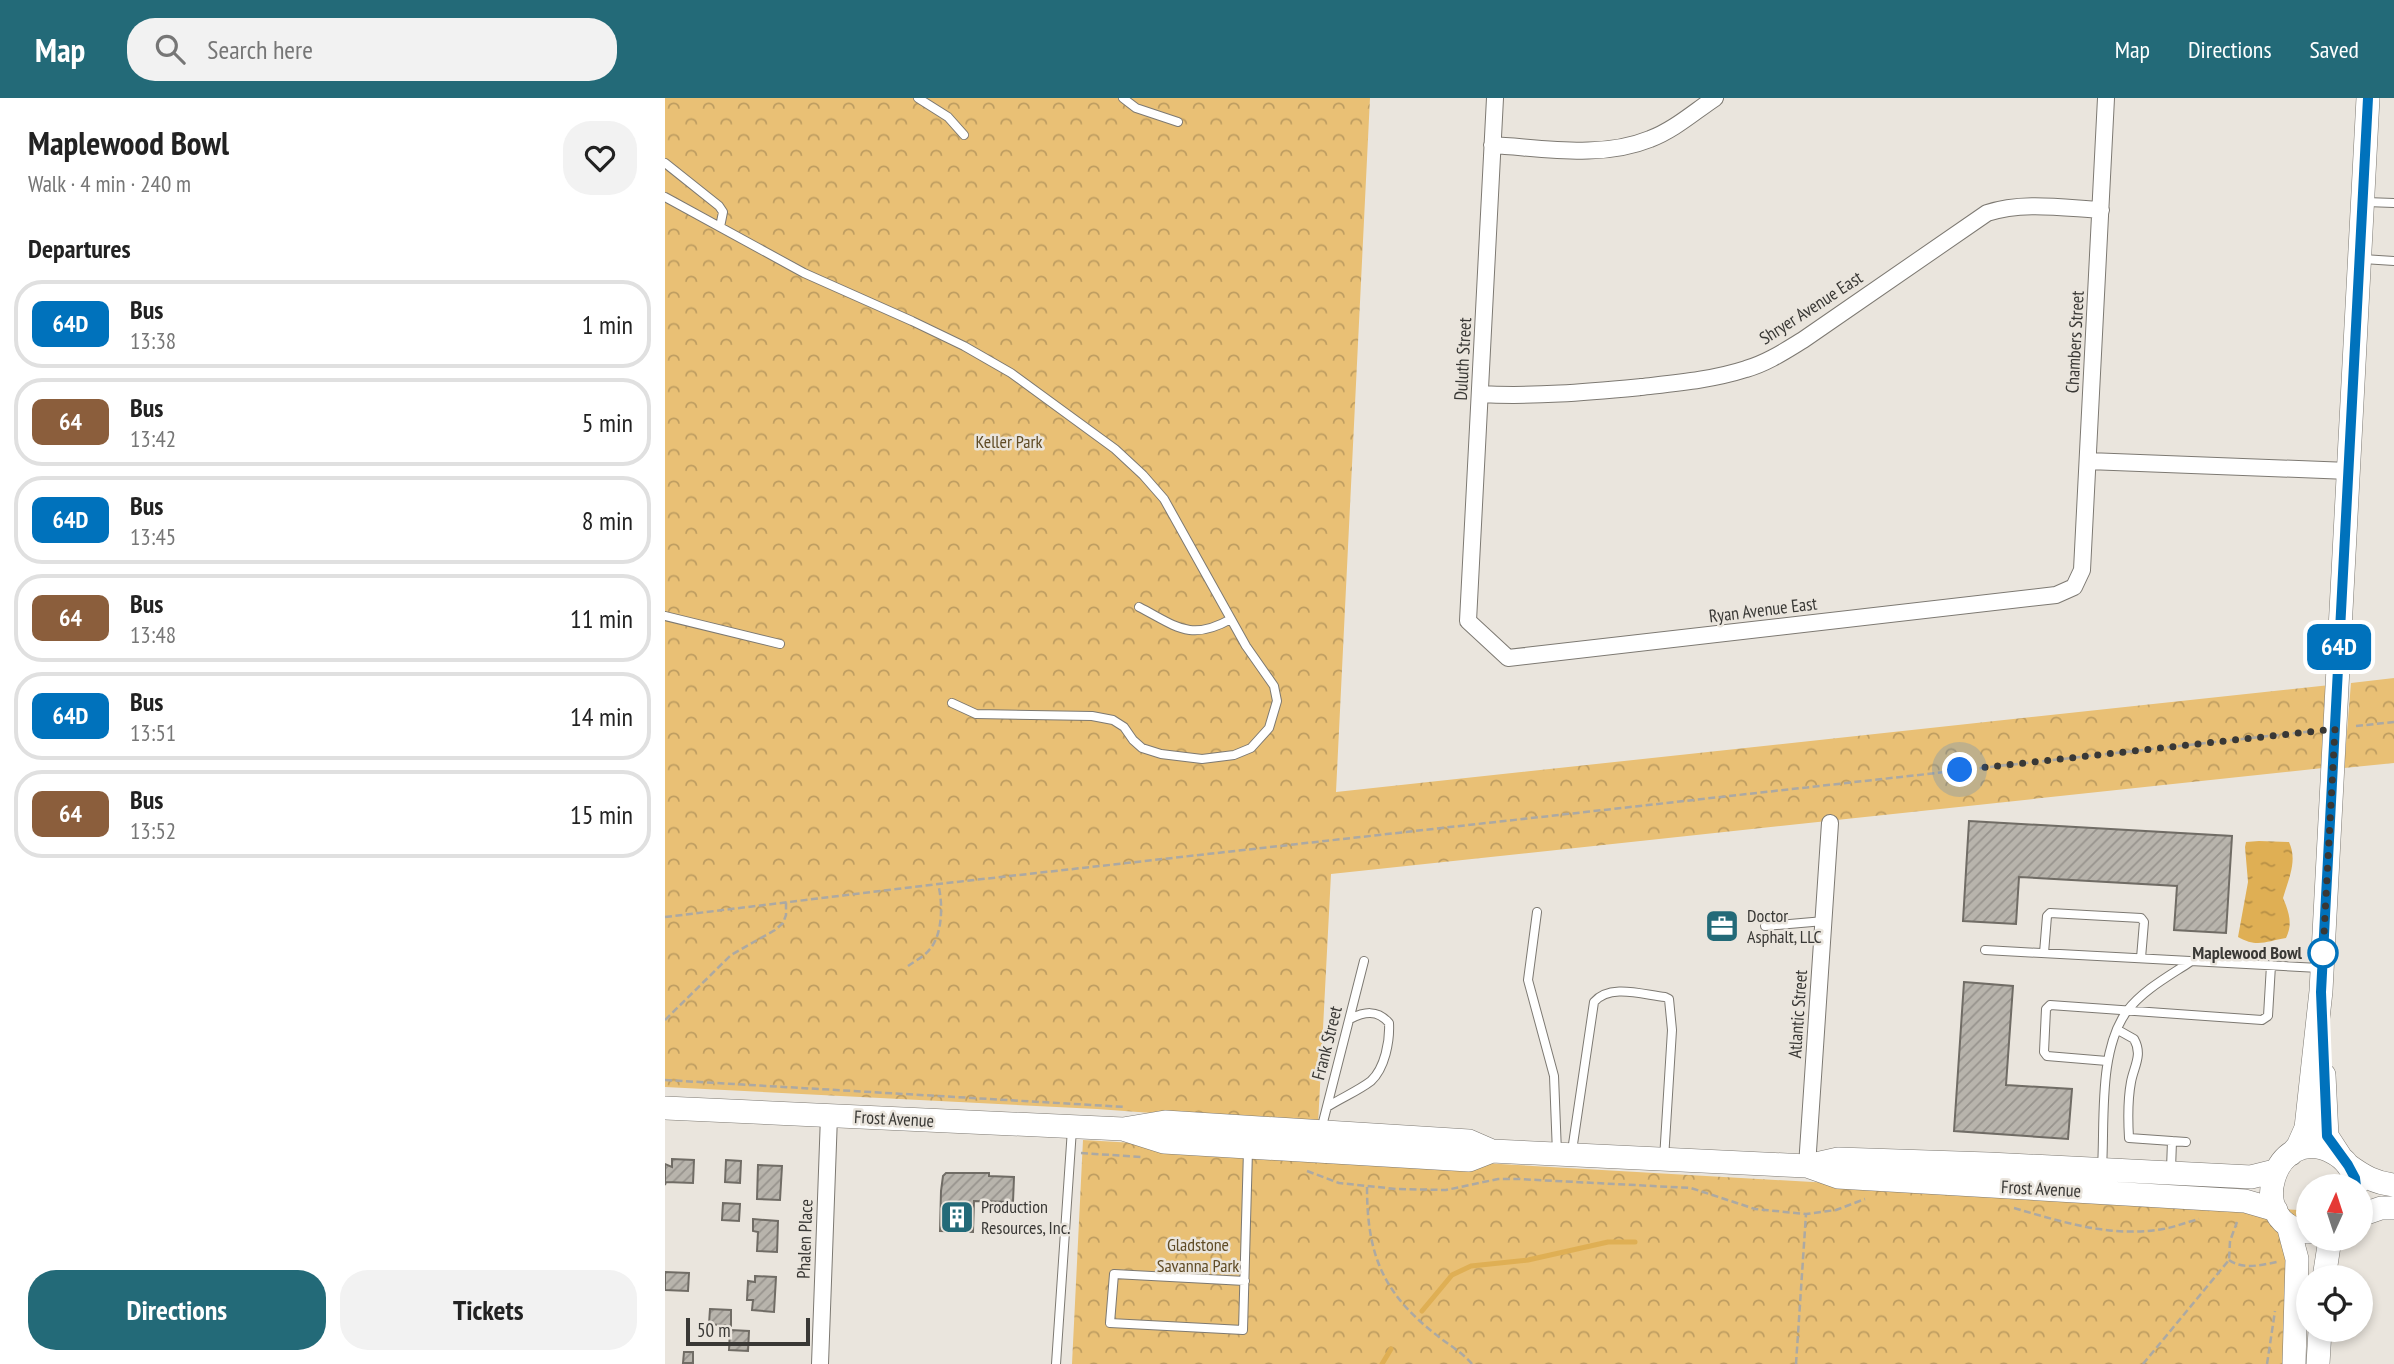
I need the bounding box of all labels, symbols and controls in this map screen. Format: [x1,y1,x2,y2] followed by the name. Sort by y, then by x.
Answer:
[127,18,617,81] search box
[35,28,85,71] text: Map
[151,30,189,68] icon: search
[207,33,313,66] text: Search here
[2115,34,2150,65] text: Map
[2188,34,2272,65] text: Directions
[2310,34,2359,65] text: Saved
[28,121,229,164] text: Maplewood Bowl
[563,121,637,195] button: heart
[28,169,191,198] text: Walk · 4 min · 240 m
[28,232,131,265] text: Departures
[1755,266,1867,349] street label: Shryer Avenue East
[2060,290,2089,394] street label: Chambers Street
[130,293,163,326] text: Bus
[53,308,88,339] text: 64D
[582,308,633,341] text: 1 min
[1449,317,1476,401] street label: Duluth Street
[130,326,176,355] text: 13:38
[130,391,163,424] text: Bus
[59,406,82,437] text: 64
[582,406,633,439] text: 5 min
[130,424,176,453] text: 13:42
[976,430,1042,453] park label: Keller Park
[130,489,163,522] text: Bus
[53,504,88,535] text: 64D
[582,504,633,537] text: 8 min
[130,522,176,551] text: 13:45
[130,587,163,620] text: Bus
[1708,591,1818,628] street label: Ryan Avenue East
[59,602,82,633] text: 64
[570,602,633,635] text: 11 min
[130,620,176,649] text: 13:48
[2299,624,2379,670] line badge: 64D
[2321,631,2357,662] text: 64D
[130,685,163,718] text: Bus
[53,700,88,731] text: 64D
[570,700,633,733] text: 14 min
[130,718,176,747] text: 13:51
[1942,752,1977,787] your location
[130,783,163,816] text: Bus
[59,798,82,829] text: 64
[570,798,633,831] text: 15 min
[130,816,176,845] text: 13:52
[1747,904,1822,948] place label: Doctor Asphalt, LLC
[1703,907,1741,945] office icon: Doctor Asphalt, LLC
[2308,938,2338,968] marker: Maplewood Bowl
[2192,941,2303,964] place label: Maplewood Bowl
[1783,969,1812,1059] street label: Atlantic Street
[1306,1004,1347,1082] street label: Frank Street
[853,1105,935,1132] street label: Frost Avenue
[2296,1174,2373,1251] north arrow
[2296,1174,2373,1342] map controls
[2000,1175,2082,1202] street label: Frost Avenue
[981,1195,1070,1239] place label: Production Resources, Inc.
[938,1198,976,1236] building icon: Production Resources, Inc.
[792,1199,817,1279] street label: Phalen Place
[1157,1233,1239,1277] park label: Gladstone Savanna Park
[2296,1265,2373,1342] button: locate
[28,1270,326,1350] button: Directions
[340,1270,637,1350] button: Tickets
[686,1315,810,1347] scale bar
[697,1318,731,1342] text: 50 m

